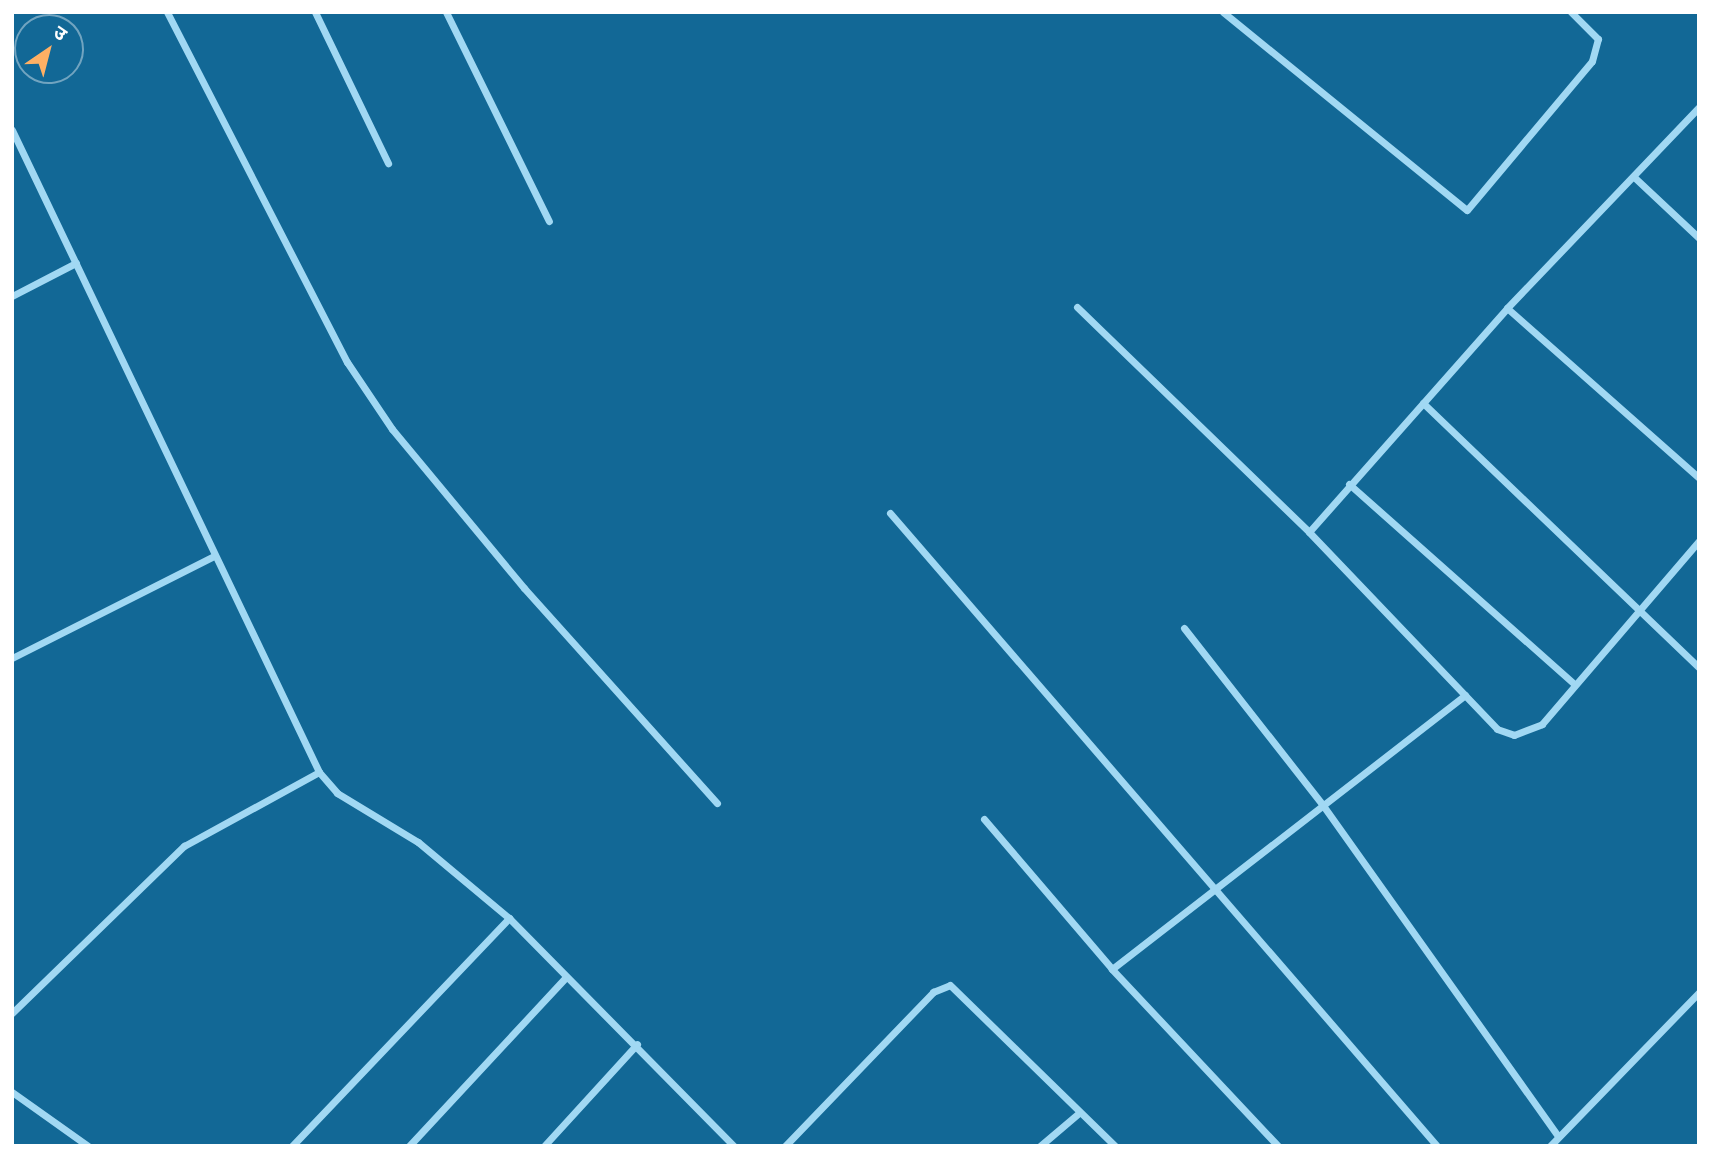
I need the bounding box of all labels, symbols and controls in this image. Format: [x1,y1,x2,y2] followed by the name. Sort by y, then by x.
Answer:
[14,14,84,84] north arrow
[49,20,71,46] text: उ

